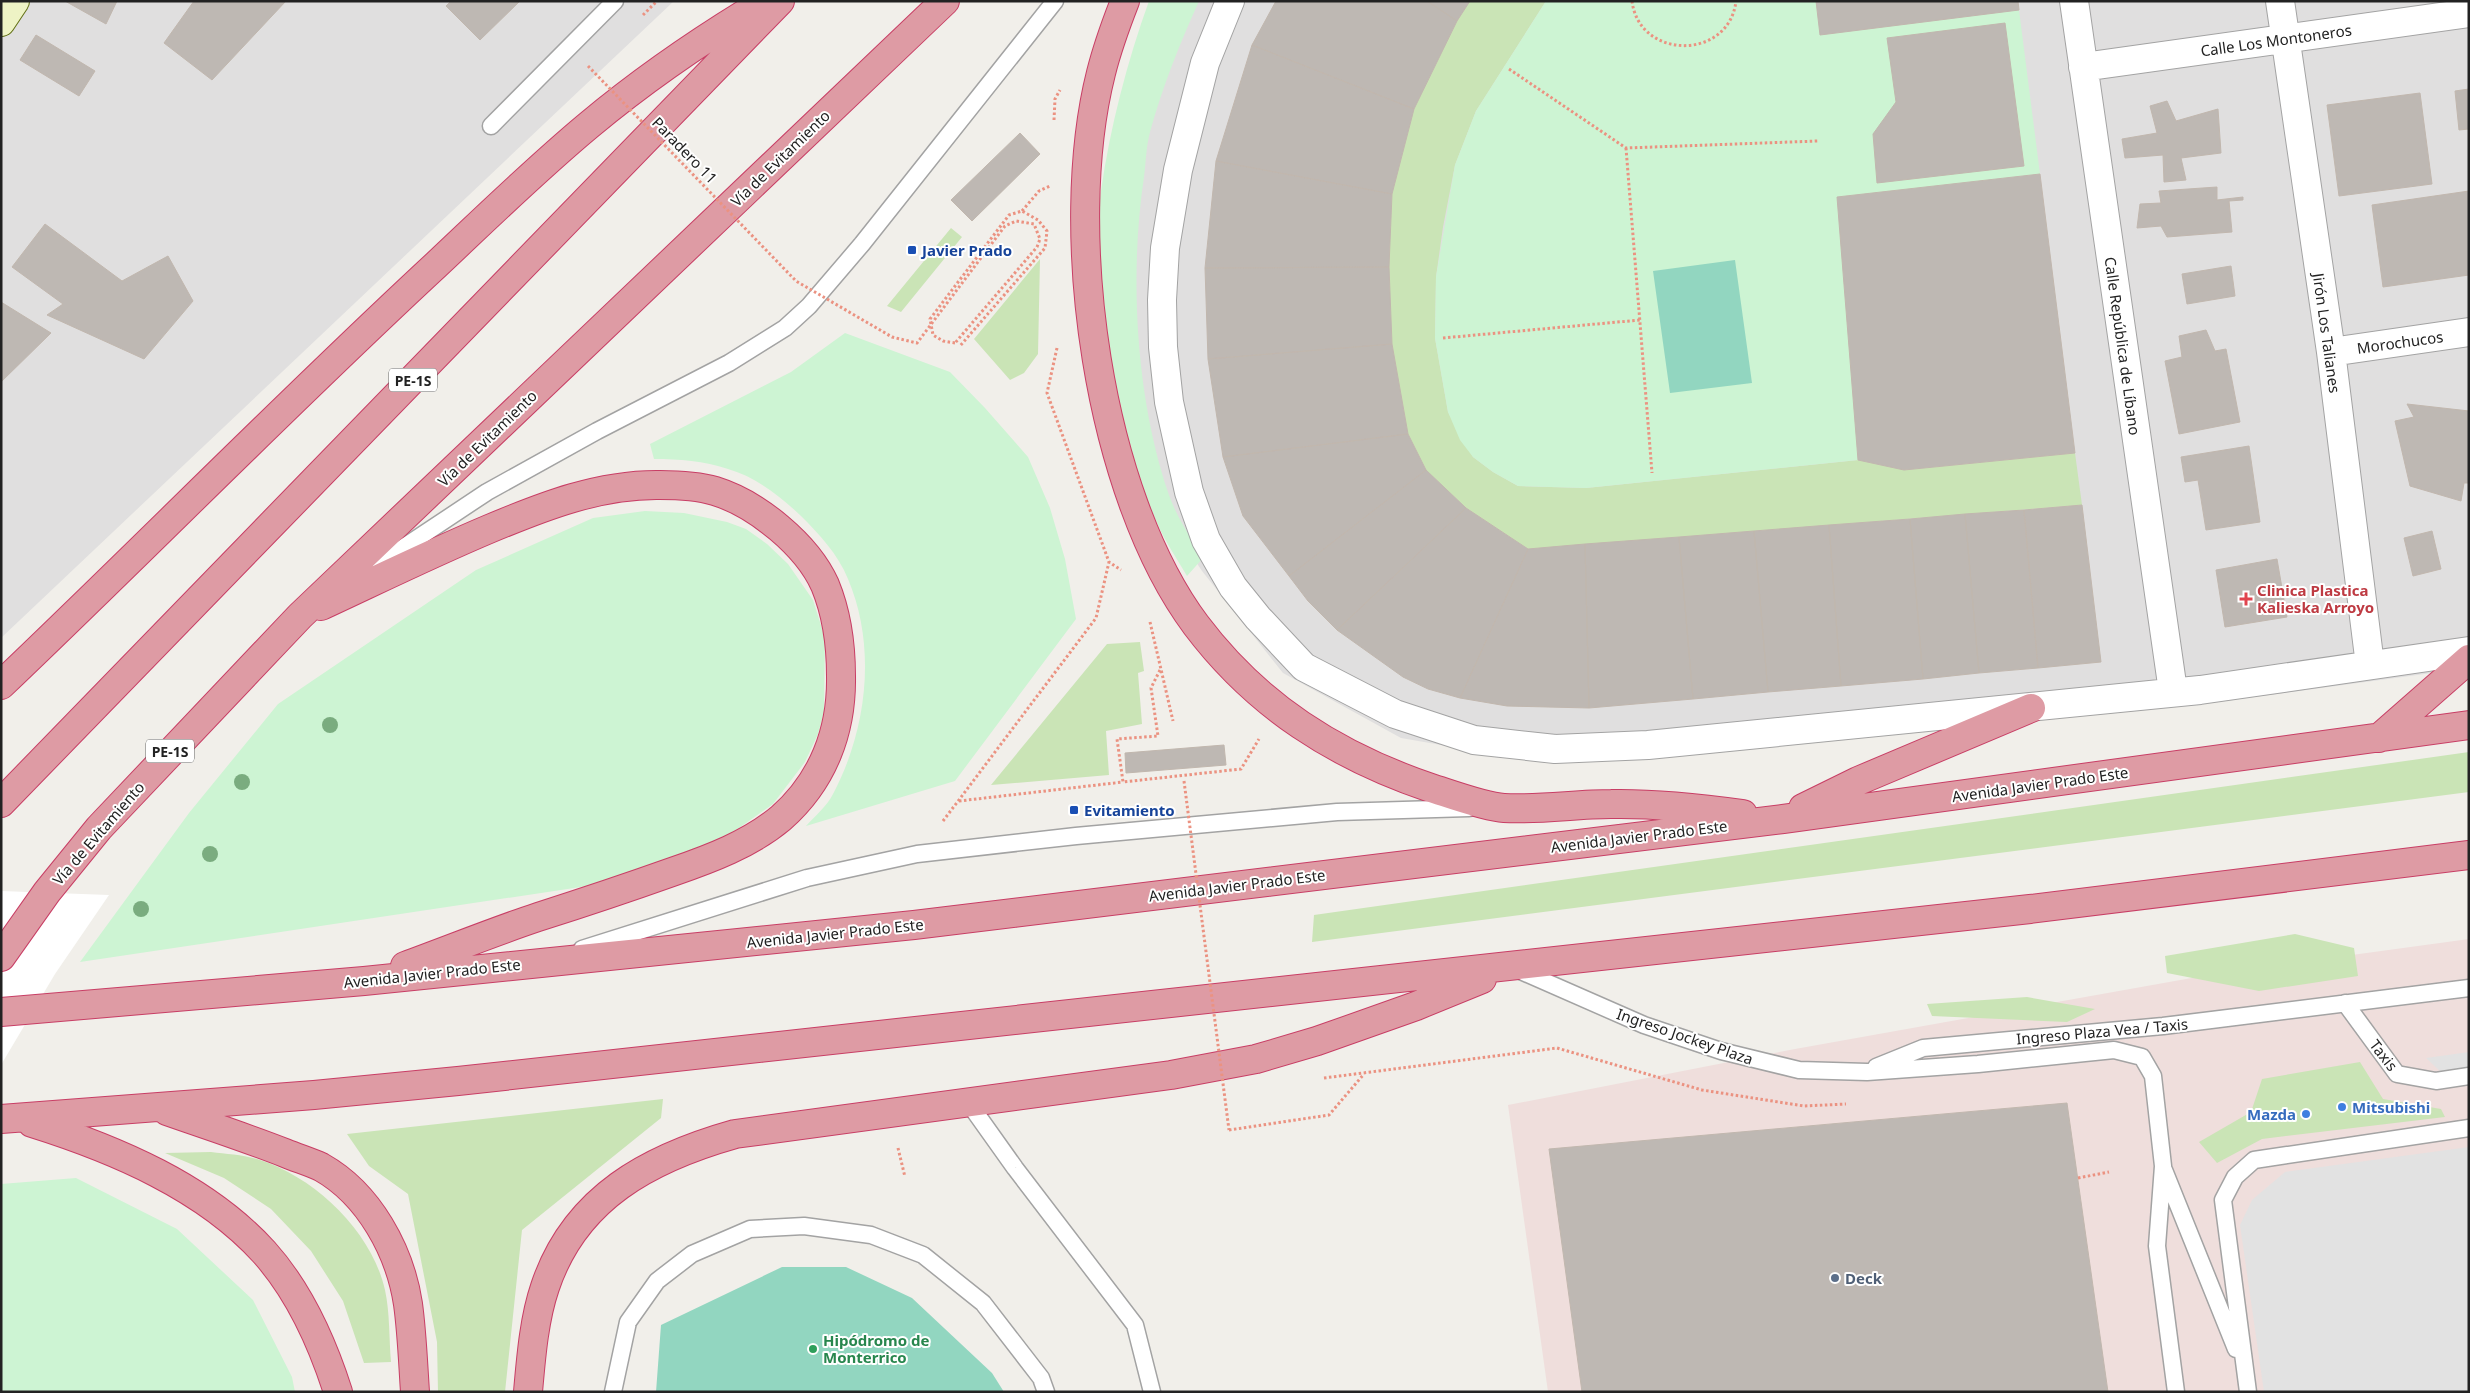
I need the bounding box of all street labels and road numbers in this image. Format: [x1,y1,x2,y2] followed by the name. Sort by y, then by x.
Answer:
[2199,19,2353,61] street label: Calle Los Montoneros
[726,105,834,211] street label: Vía de Evitamiento
[648,112,722,188] street label: Paradero 11
[2101,255,2145,437] street label: Calle República de Líbano
[2308,270,2345,394] street label: Jirón Los Talianes
[2356,326,2444,358] street label: Morochucos
[389,368,437,392] road number: PE-1S
[433,385,541,491] street label: Vía de Evitamiento
[146,739,194,762] road number: PE-1S
[1951,762,2129,806] street label: Avenida Javier Prado Este
[48,777,148,889] street label: Vía de Evitamiento
[1549,815,1729,857] street label: Avenida Javier Prado Este
[1147,864,1327,906] street label: Avenida Javier Prado Este
[745,914,925,952] street label: Avenida Javier Prado Este
[342,954,522,992] street label: Avenida Javier Prado Este
[1614,1003,1756,1069] street label: Ingreso Jockey Plaza
[2015,1014,2189,1048] street label: Ingreso Plaza Vea / Taxis
[2365,1035,2403,1075] street label: Taxis

